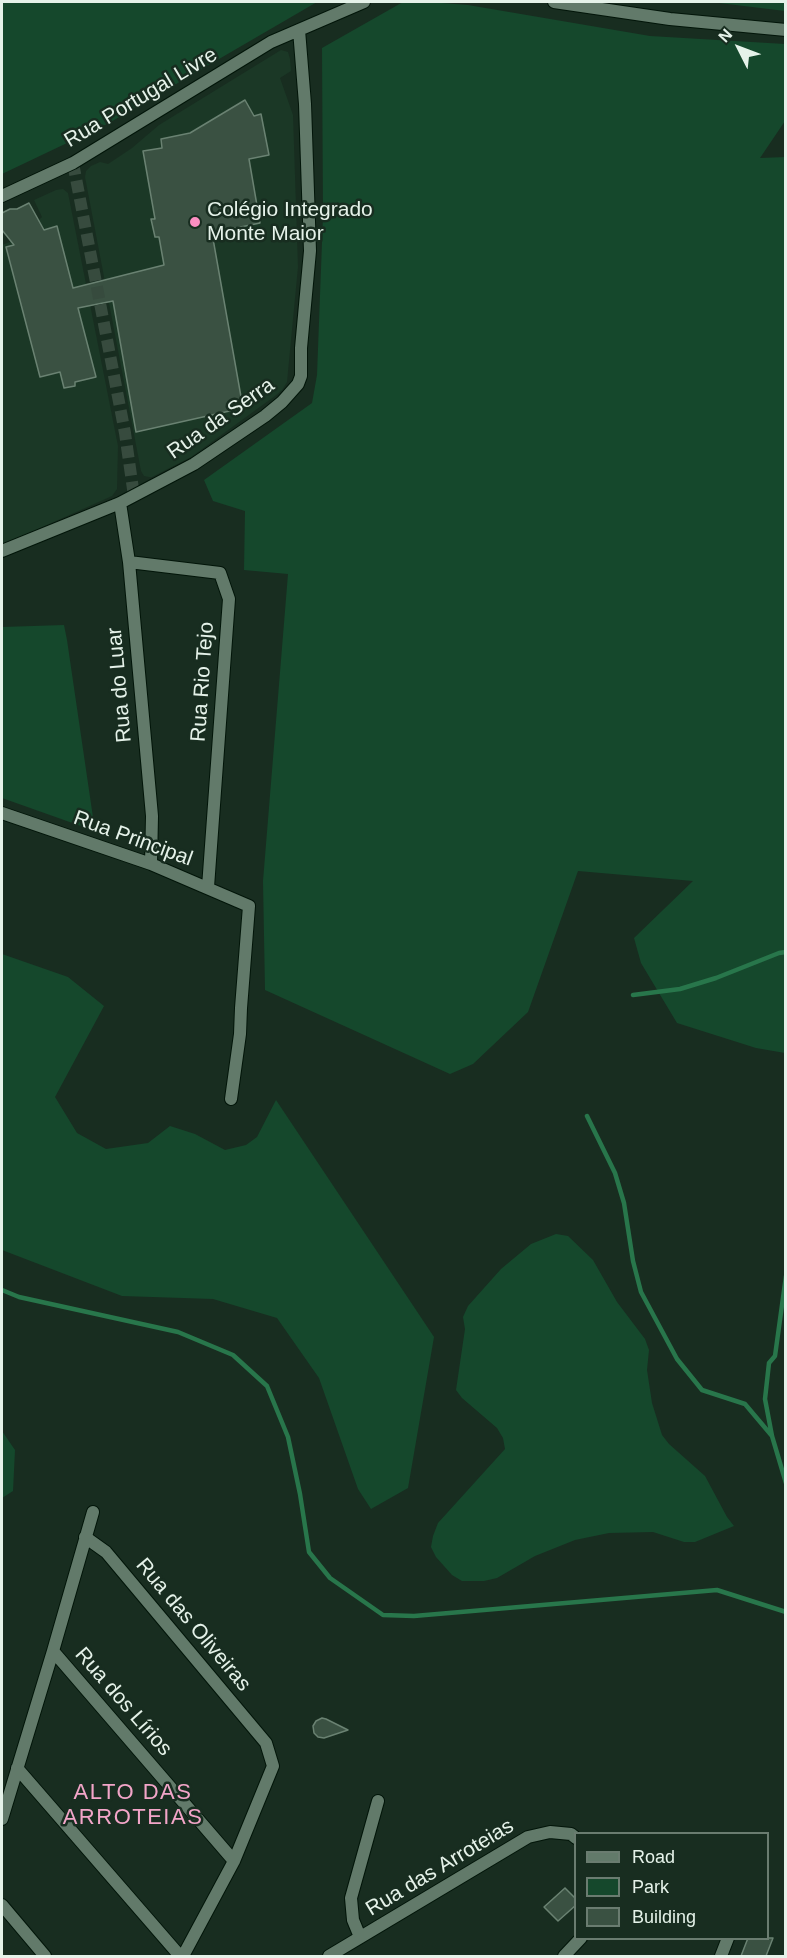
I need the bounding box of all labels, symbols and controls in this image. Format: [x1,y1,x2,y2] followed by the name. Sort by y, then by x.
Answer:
[709,18,769,78] north arrow
[715,26,735,46] text: N
[60,42,222,154] street label: Rua Portugal Livre
[207,197,373,247] place label: Colégio Integrado Monte Maior
[188,215,202,229] marker: Colégio Integrado Monte Maior
[163,373,279,465] street label: Rua da Serra
[186,621,220,743] street label: Rua Rio Tejo
[102,626,138,744] street label: Rua do Luar
[70,806,196,872] street label: Rua Principal
[130,1553,256,1697] street label: Rua das Oliveiras
[69,1643,177,1761] street label: Rua dos Lírios
[63,1780,203,1832] district label: ALTO DAS ARROTEIAS
[361,1814,519,1922] street label: Rua das Arroteias
[574,1832,769,1940] legend
[632,1847,675,1867] text: Road
[632,1877,669,1897] text: Park
[632,1907,696,1927] text: Building

